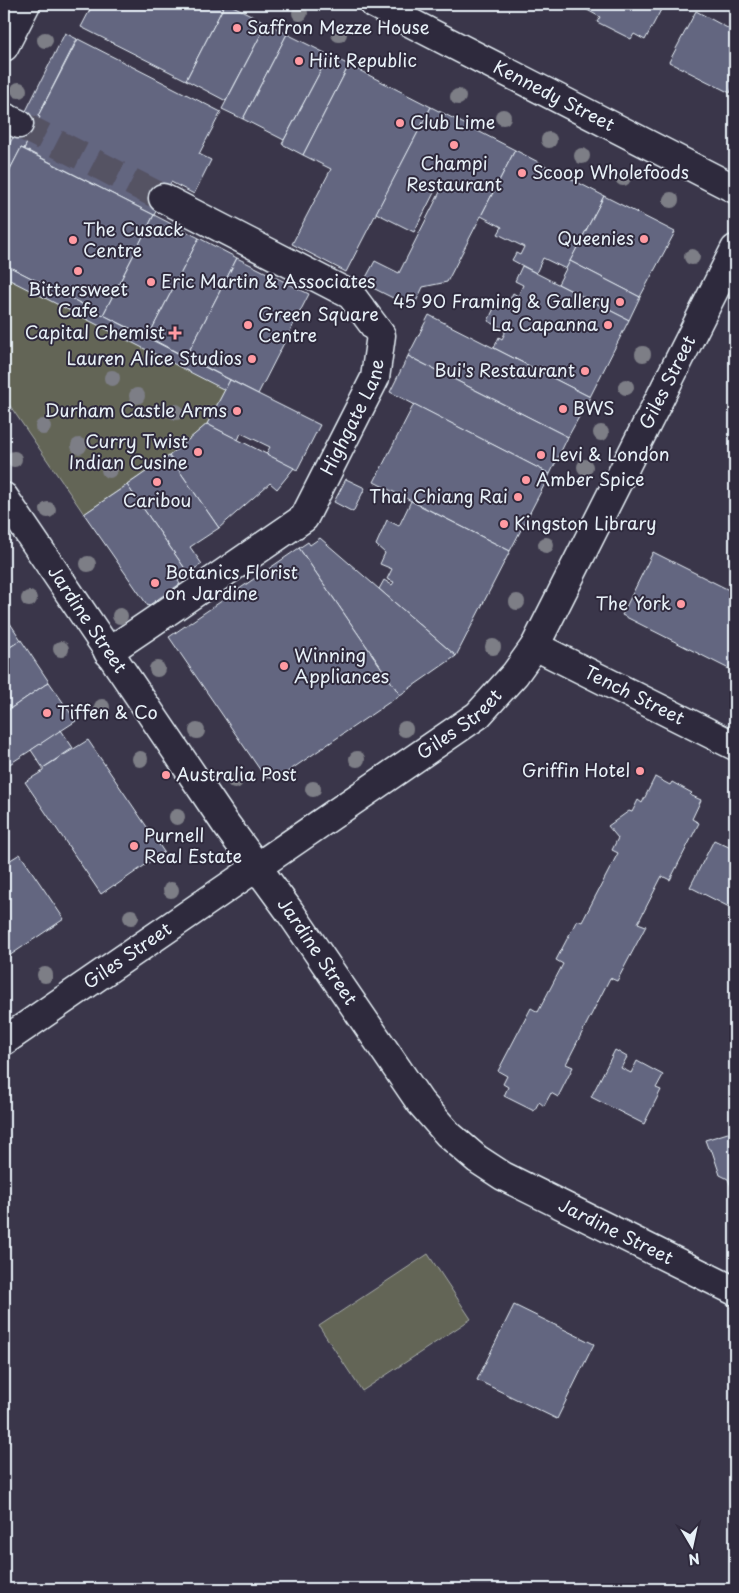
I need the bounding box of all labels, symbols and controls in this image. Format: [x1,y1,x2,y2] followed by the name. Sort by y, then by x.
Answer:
[247,13,430,40] place label: Saffron Mezze House
[231,22,243,34] marker: Saffron Mezze House
[309,46,417,73] place label: Hiit Republic
[489,52,620,137] street label: Kennedy Street
[293,55,305,67] marker: Hiit Republic
[410,108,495,135] place label: Club Lime
[394,117,406,129] marker: Club Lime
[448,139,460,151] marker: Champi Restaurant
[406,149,502,197] place label: Champi Restaurant
[532,158,689,185] place label: Scoop Wholefoods
[516,167,528,179] marker: Scoop Wholefoods
[83,215,184,263] place label: The Cusack Centre
[557,224,634,251] place label: Queenies
[638,233,650,245] marker: Queenies
[67,234,79,246] marker: The Cusack Centre
[72,265,84,277] marker: Bittersweet Cafe
[161,267,375,294] place label: Eric Martin & Associates
[28,275,128,323] place label: Bittersweet Cafe
[145,276,157,288] marker: Eric Martin & Associates
[393,287,610,314] place label: 45 90 Framing & Gallery
[614,296,626,308] marker: 45 90 Framing & Gallery
[258,300,379,348] place label: Green Square Centre
[491,310,599,337] place label: La Capanna
[25,318,165,345] place label: Capital Chemist
[242,319,254,331] marker: Green Square Centre
[602,319,614,331] marker: La Capanna
[169,327,181,339] marker: Capital Chemist
[631,330,701,433] street label: Giles Street
[66,344,242,371] place label: Lauren Alice Studios
[246,353,258,365] marker: Lauren Alice Studios
[435,356,575,383] place label: Bui's Restaurant
[313,357,390,480] street label: Highgate Lane
[579,365,591,377] marker: Bui's Restaurant
[573,394,614,421] place label: BWS
[44,396,227,423] place label: Durham Castle Arms
[557,403,569,415] marker: BWS
[231,405,243,417] marker: Durham Castle Arms
[69,427,188,475] place label: Curry Twist Indian Cusine
[551,440,670,467] place label: Levi & London
[192,446,204,458] marker: Curry Twist Indian Cusine
[535,449,547,461] marker: Levi & London
[536,465,645,492] place label: Amber Spice
[520,474,532,486] marker: Amber Spice
[151,476,163,488] marker: Caribou
[369,482,508,509] place label: Thai Chiang Rai
[123,486,191,513] place label: Caribou
[512,491,524,503] marker: Thai Chiang Rai
[514,509,657,536] place label: Kingston Library
[498,518,510,530] marker: Kingston Library
[165,558,298,606] place label: Botanics Florist on Jardine
[42,559,135,678] street label: Jardine Street
[149,577,161,589] marker: Botanics Florist on Jardine
[596,589,671,616] place label: The York
[675,598,687,610] marker: The York
[294,641,389,689] place label: Winning Appliances
[580,658,690,731] street label: Tench Street
[278,660,290,672] marker: Winning Appliances
[411,682,508,765] street label: Giles Street
[57,698,158,725] place label: Tiffen & Co
[41,707,53,719] marker: Tiffen & Co
[522,756,630,783] place label: Griffin Hotel
[176,760,297,787] place label: Australia Post
[634,765,646,777] marker: Griffin Hotel
[160,769,172,781] marker: Australia Post
[144,821,242,869] place label: Purnell Real Estate
[128,840,140,852] marker: Purnell Real Estate
[272,891,365,1010] street label: Jardine Street
[77,915,176,995] street label: Giles Street
[554,1191,678,1270] street label: Jardine Street
[666,1520,716,1570] north arrow
[687,1548,701,1571] text: N

